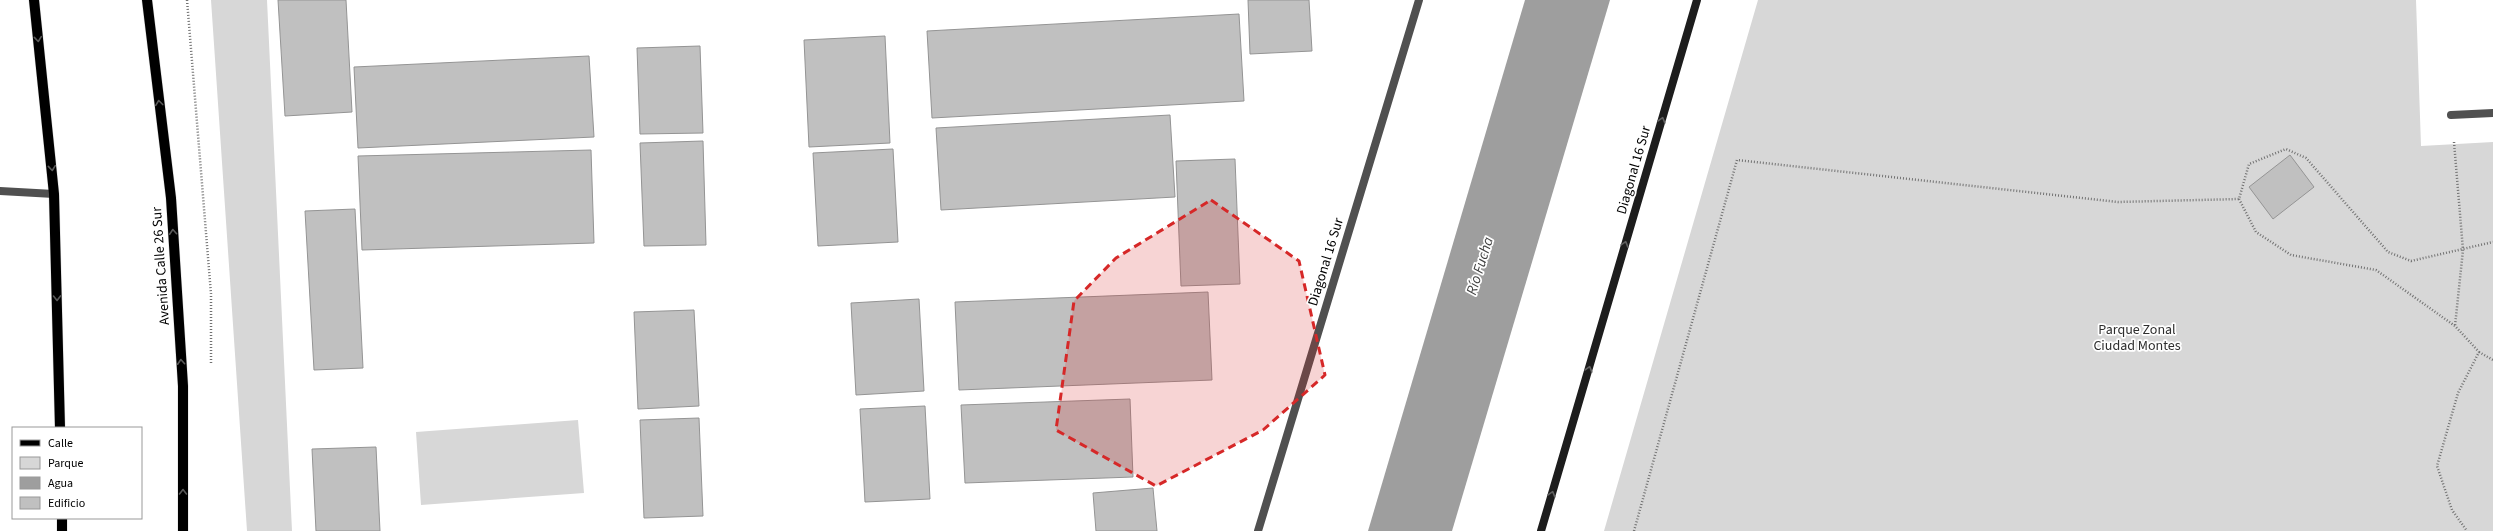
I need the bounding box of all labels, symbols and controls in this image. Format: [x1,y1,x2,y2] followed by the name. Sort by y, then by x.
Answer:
[33,36,42,42] one-way arrow
[155,100,164,106] one-way arrow
[1657,116,1666,123] one-way arrow
[1612,123,1656,217] street label: Diagonal 16 Sur
[47,165,56,171] one-way arrow
[147,206,175,326] street label: Avenida Calle 26 Sur
[1303,215,1349,309] street label: Diagonal 16 Sur
[168,229,177,235] one-way arrow
[1461,234,1499,298] water label: Río Fucha
[1620,241,1629,248] one-way arrow
[52,295,61,301] one-way arrow
[2093,320,2181,356] park label: Parque Zonal Ciudad Montes
[177,359,186,365] one-way arrow
[1584,366,1593,373] one-way arrow
[12,427,142,519] legend
[48,435,73,452] text: Calle
[48,455,84,472] text: Parque
[48,475,73,492] text: Agua
[179,489,187,495] one-way arrow
[1547,490,1556,497] one-way arrow
[48,495,85,512] text: Edificio

